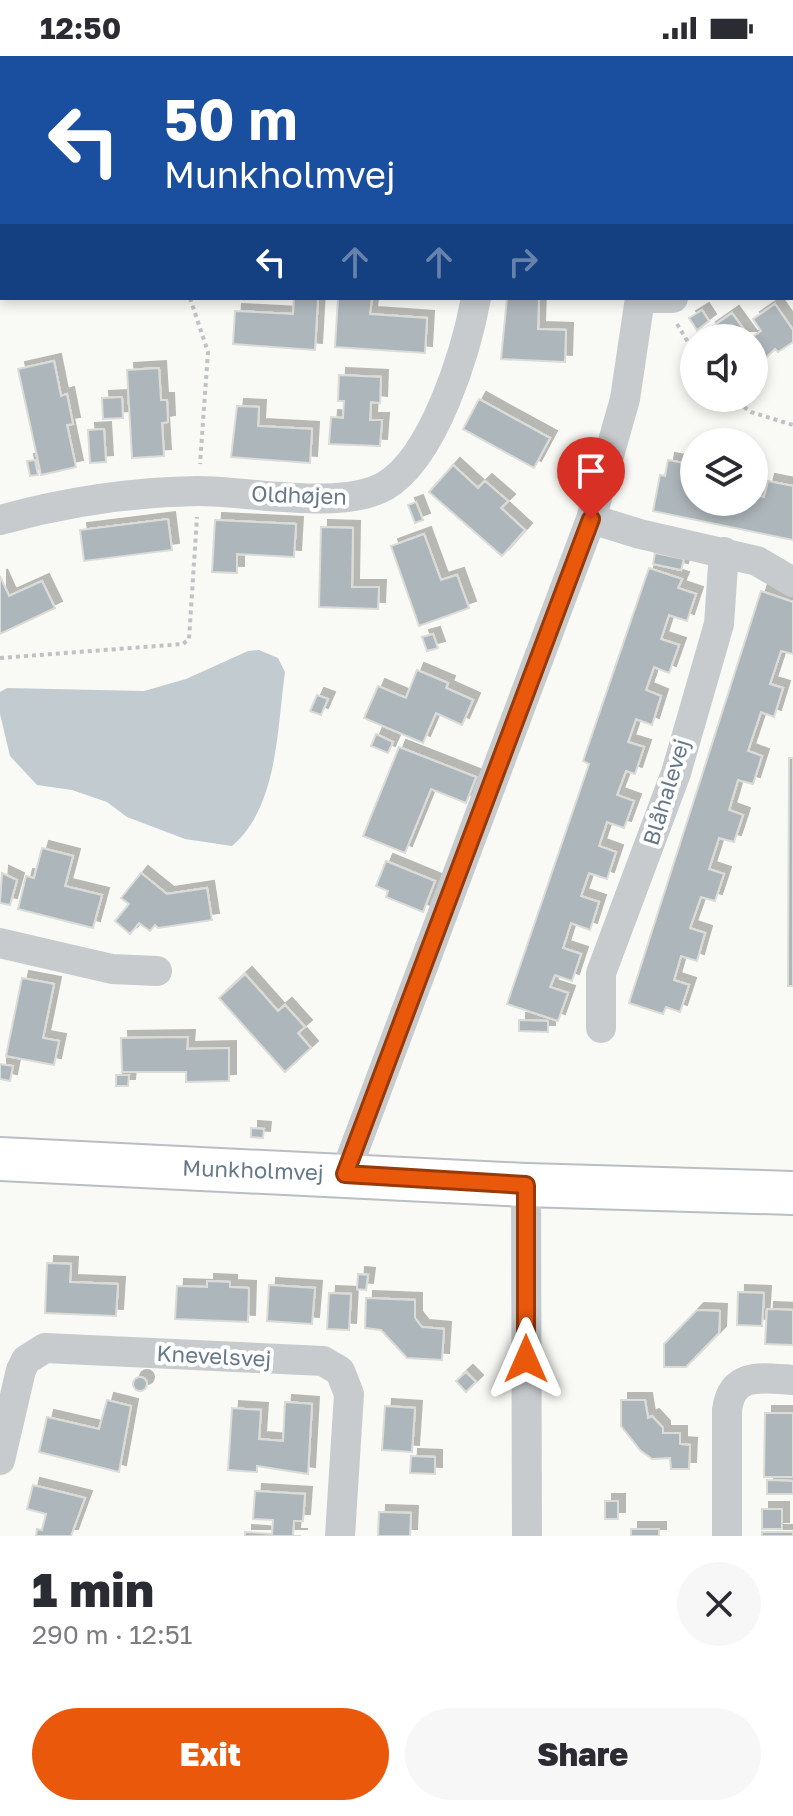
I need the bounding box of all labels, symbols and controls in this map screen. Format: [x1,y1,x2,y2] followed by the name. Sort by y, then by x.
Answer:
[40,10,121,46] text: 12:50
[164,85,298,152] text: 50 m
[32,88,136,192] icon: left
[164,153,396,196] text: Munkholmvej
[249,240,293,284] icon: left
[333,240,377,284] icon: ahead
[417,240,461,284] icon: ahead
[501,240,545,284] icon: right
[680,324,768,516] map controls
[680,324,768,412] button: sound
[680,428,768,516] button: layers
[557,437,625,519] pin
[569,449,613,493] icon: arrive
[251,479,347,510] street label: Oldhøjen
[637,735,694,848] street label: Blåhalevej
[182,1154,324,1185] street label: Munkholmvej
[484,1317,568,1401] position arrow
[156,1339,272,1372] street label: Knevelsvej
[32,1560,154,1618] text: 1 min
[677,1562,761,1646] button: close
[32,1619,192,1650] text: 290 m · 12:51
[32,1708,389,1800] button: Exit
[405,1708,761,1800] button: Share

